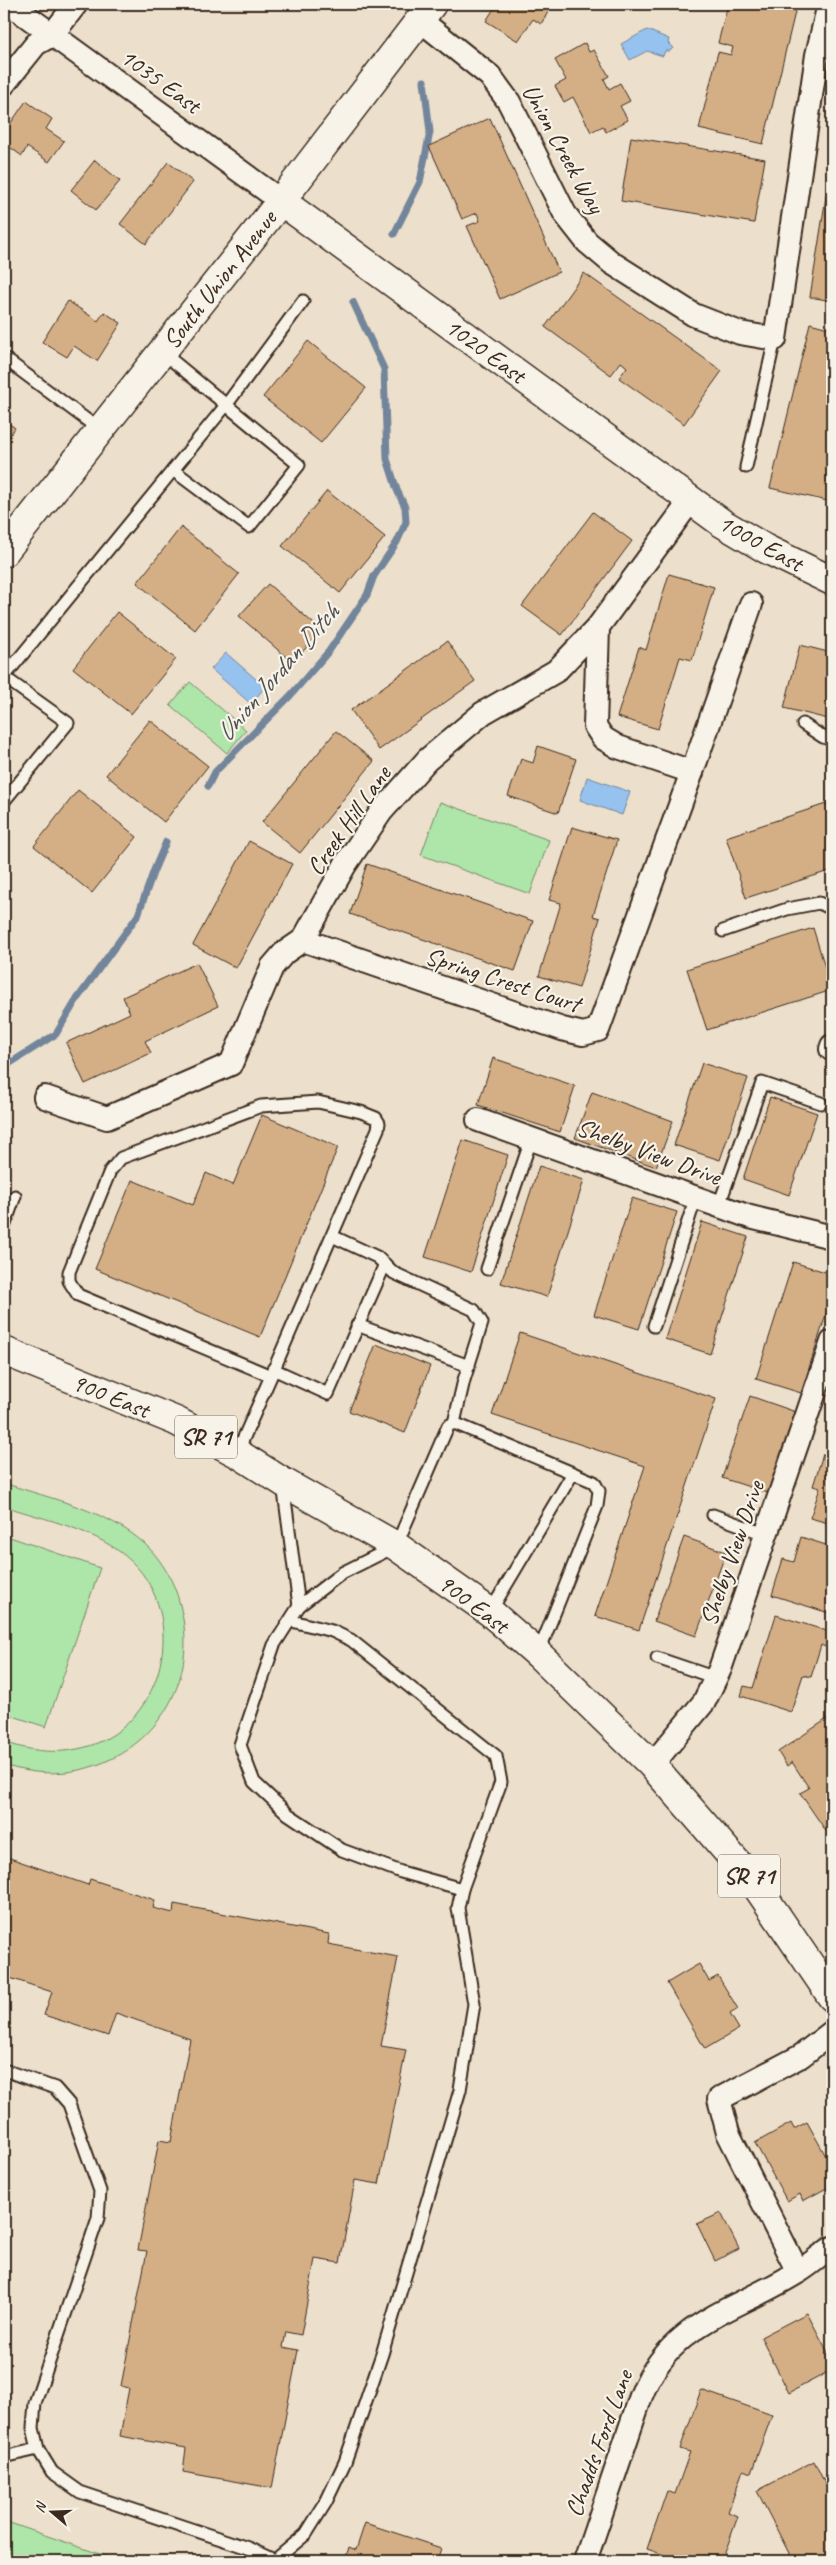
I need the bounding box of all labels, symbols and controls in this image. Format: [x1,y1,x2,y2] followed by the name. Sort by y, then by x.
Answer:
[114,41,209,122] street label: 1035 East
[514,78,612,220] street label: Union Creek Way
[156,202,285,355] street label: South Union Avenue
[439,311,534,392] street label: 1020 East
[713,507,811,580] street label: 1000 East
[209,595,348,748] water label: Union Jordan Ditch
[299,758,399,882] street label: Creek Hill Lane
[421,940,588,1021] street label: Spring Crest Court
[572,1111,727,1193] street label: Shelby View Drive
[67,1366,157,1427] street label: 900 East
[175,1415,237,1458] road number: SR 71
[692,1475,772,1630] street label: Shelby View Drive
[432,1567,517,1643] street label: 900 East
[718,1854,780,1898] road number: SR 71
[558,2364,641,2521] street label: Chadds Ford Lane
[28,2488,78,2538] north arrow
[31,2499,50,2515] text: N

